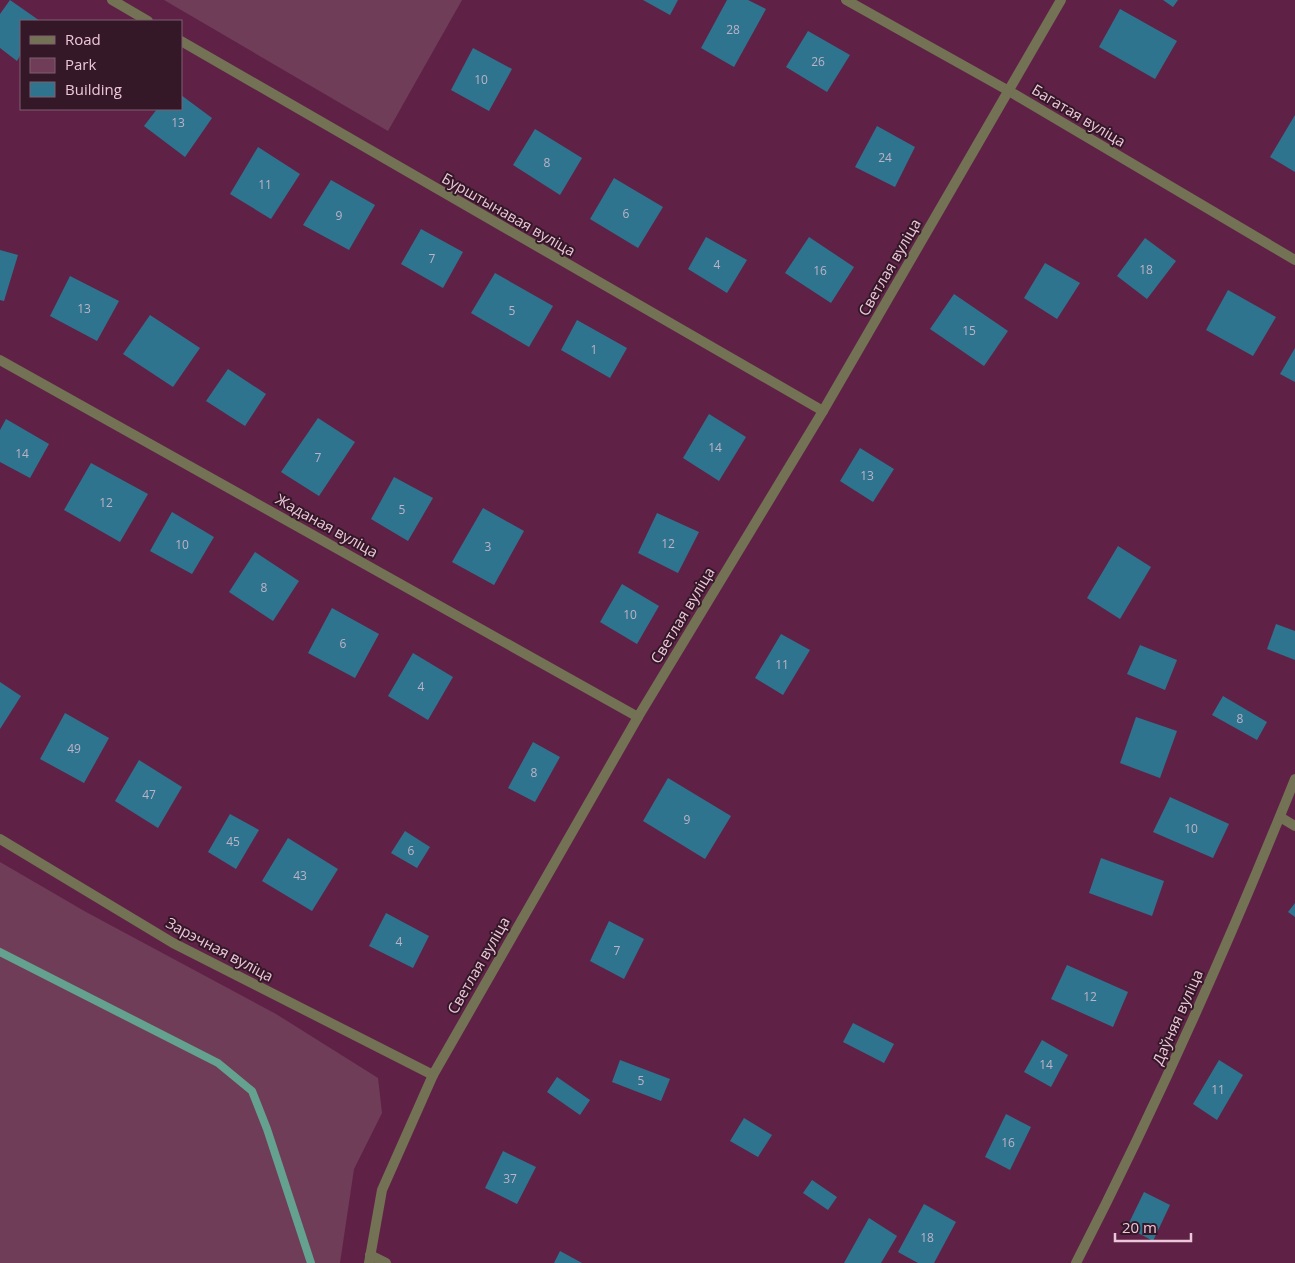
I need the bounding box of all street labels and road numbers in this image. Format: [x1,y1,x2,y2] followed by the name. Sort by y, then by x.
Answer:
[1028,79,1130,151] street label: Багатая вуліца
[439,168,579,260] street label: Бурштынавая вуліца
[853,215,925,319] street label: Светлая вуліца
[272,489,382,561] street label: Жаданая вуліца
[645,563,719,667] street label: Светлая вуліца
[163,912,277,986] street label: Зарэчная вуліца
[442,913,514,1017] street label: Светлая вуліца
[1147,966,1207,1068] street label: Даўняя вуліца

